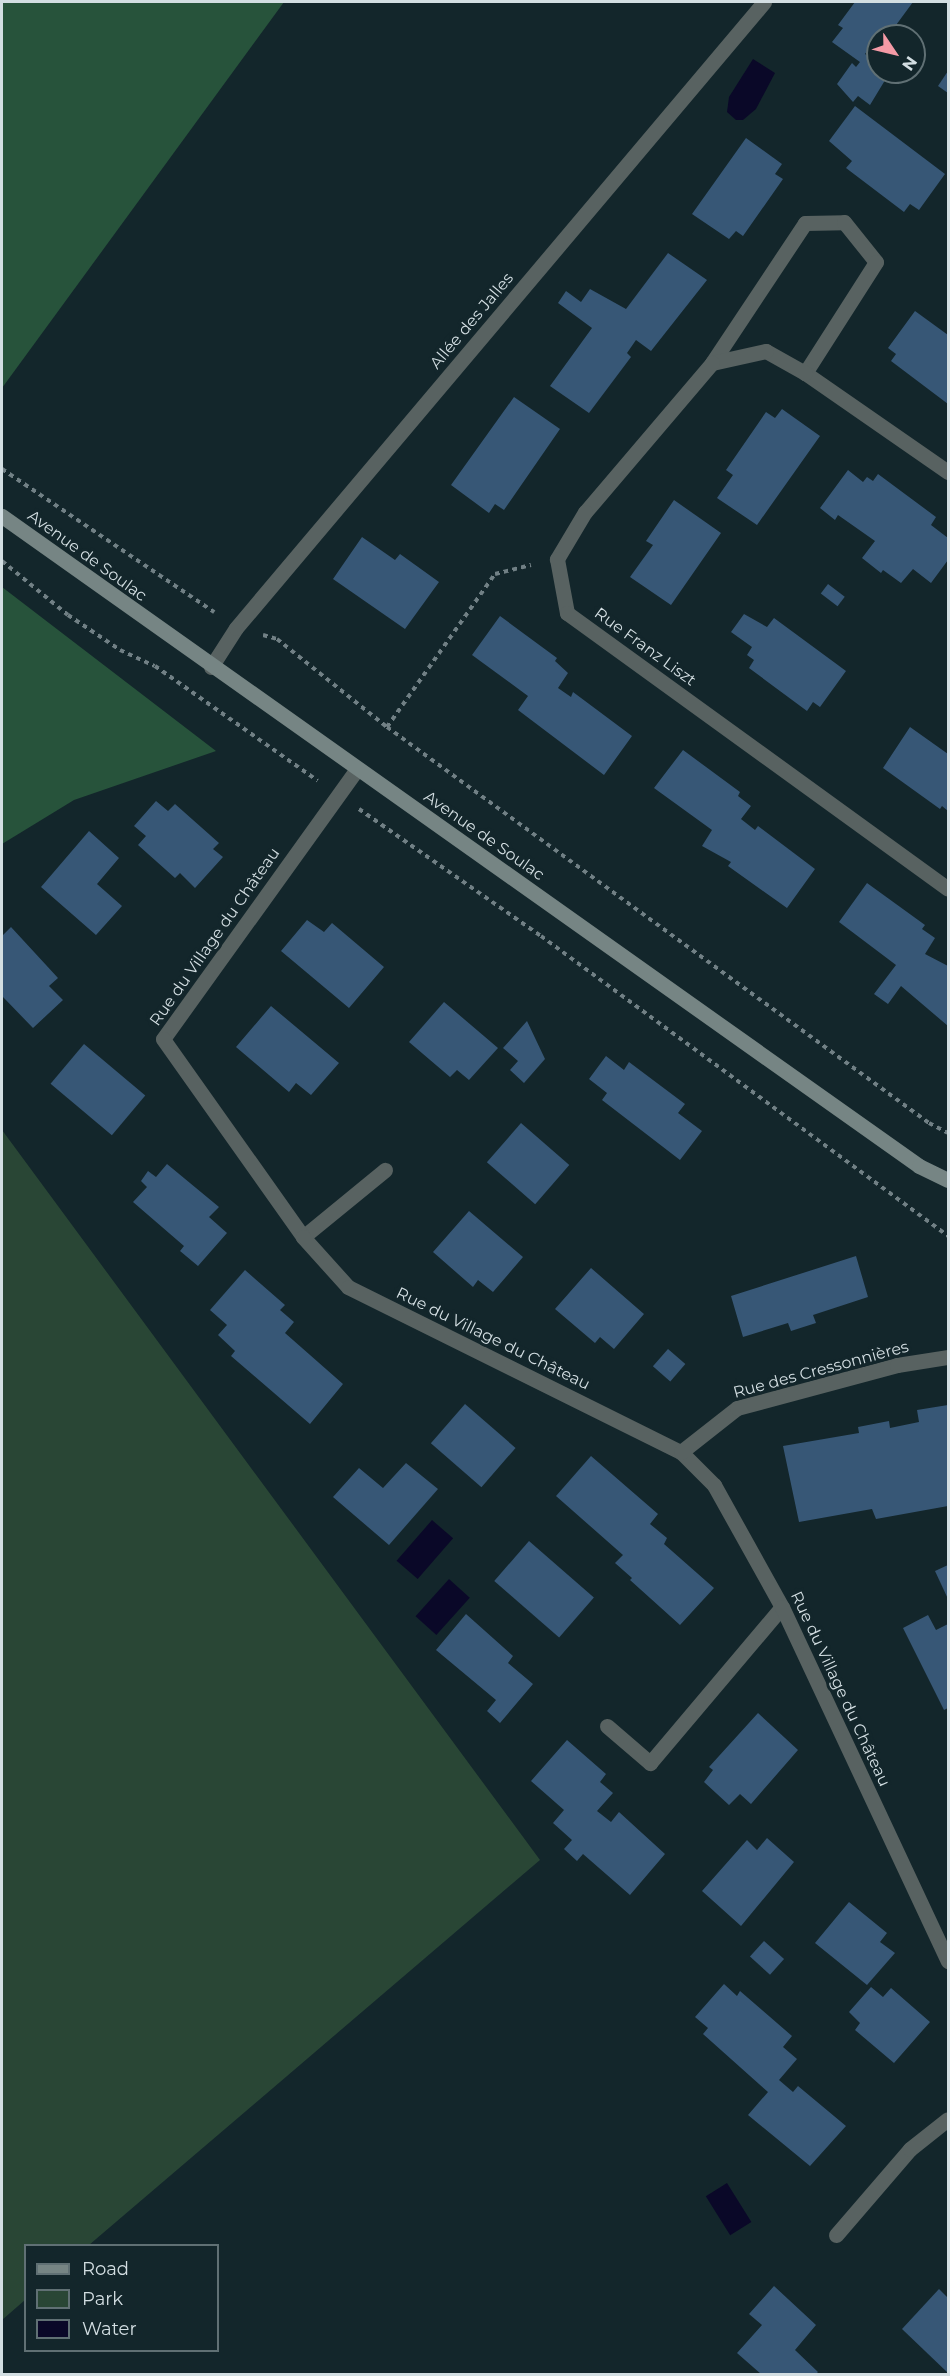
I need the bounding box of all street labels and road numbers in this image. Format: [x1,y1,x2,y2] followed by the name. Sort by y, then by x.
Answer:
[426,269,518,373] street label: Allée des Jalles
[24,506,150,606] street label: Avenue de Soulac
[591,604,699,690] street label: Rue Franz Liszt
[420,787,548,885] street label: Avenue de Soulac
[146,844,284,1030] street label: Rue du Village du Château
[393,1284,593,1394] street label: Rue du Village du Château
[731,1337,911,1403] street label: Rue des Cressonnières
[786,1588,894,1790] street label: Rue du Village du Château

